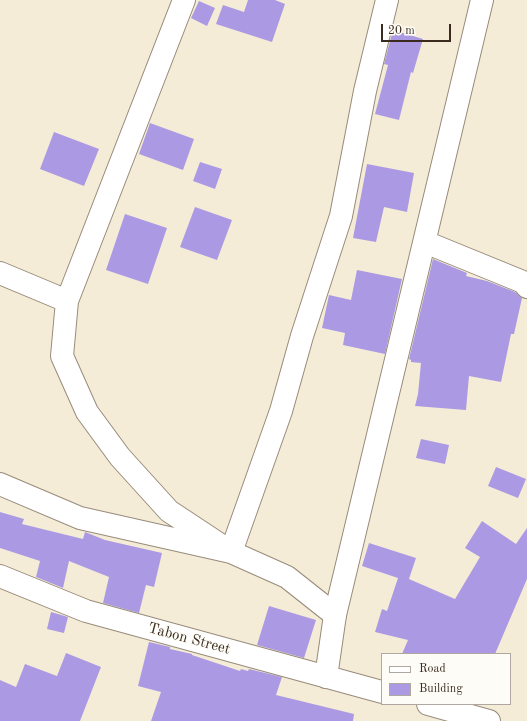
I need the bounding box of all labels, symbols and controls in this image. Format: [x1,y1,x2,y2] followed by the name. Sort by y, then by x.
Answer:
[383,16,453,42] scale bar
[388,25,415,37] text: 20 m
[146,619,232,659] street label: Tabon Street
[381,653,511,705] legend
[419,663,446,675] text: Road
[419,683,463,695] text: Building

